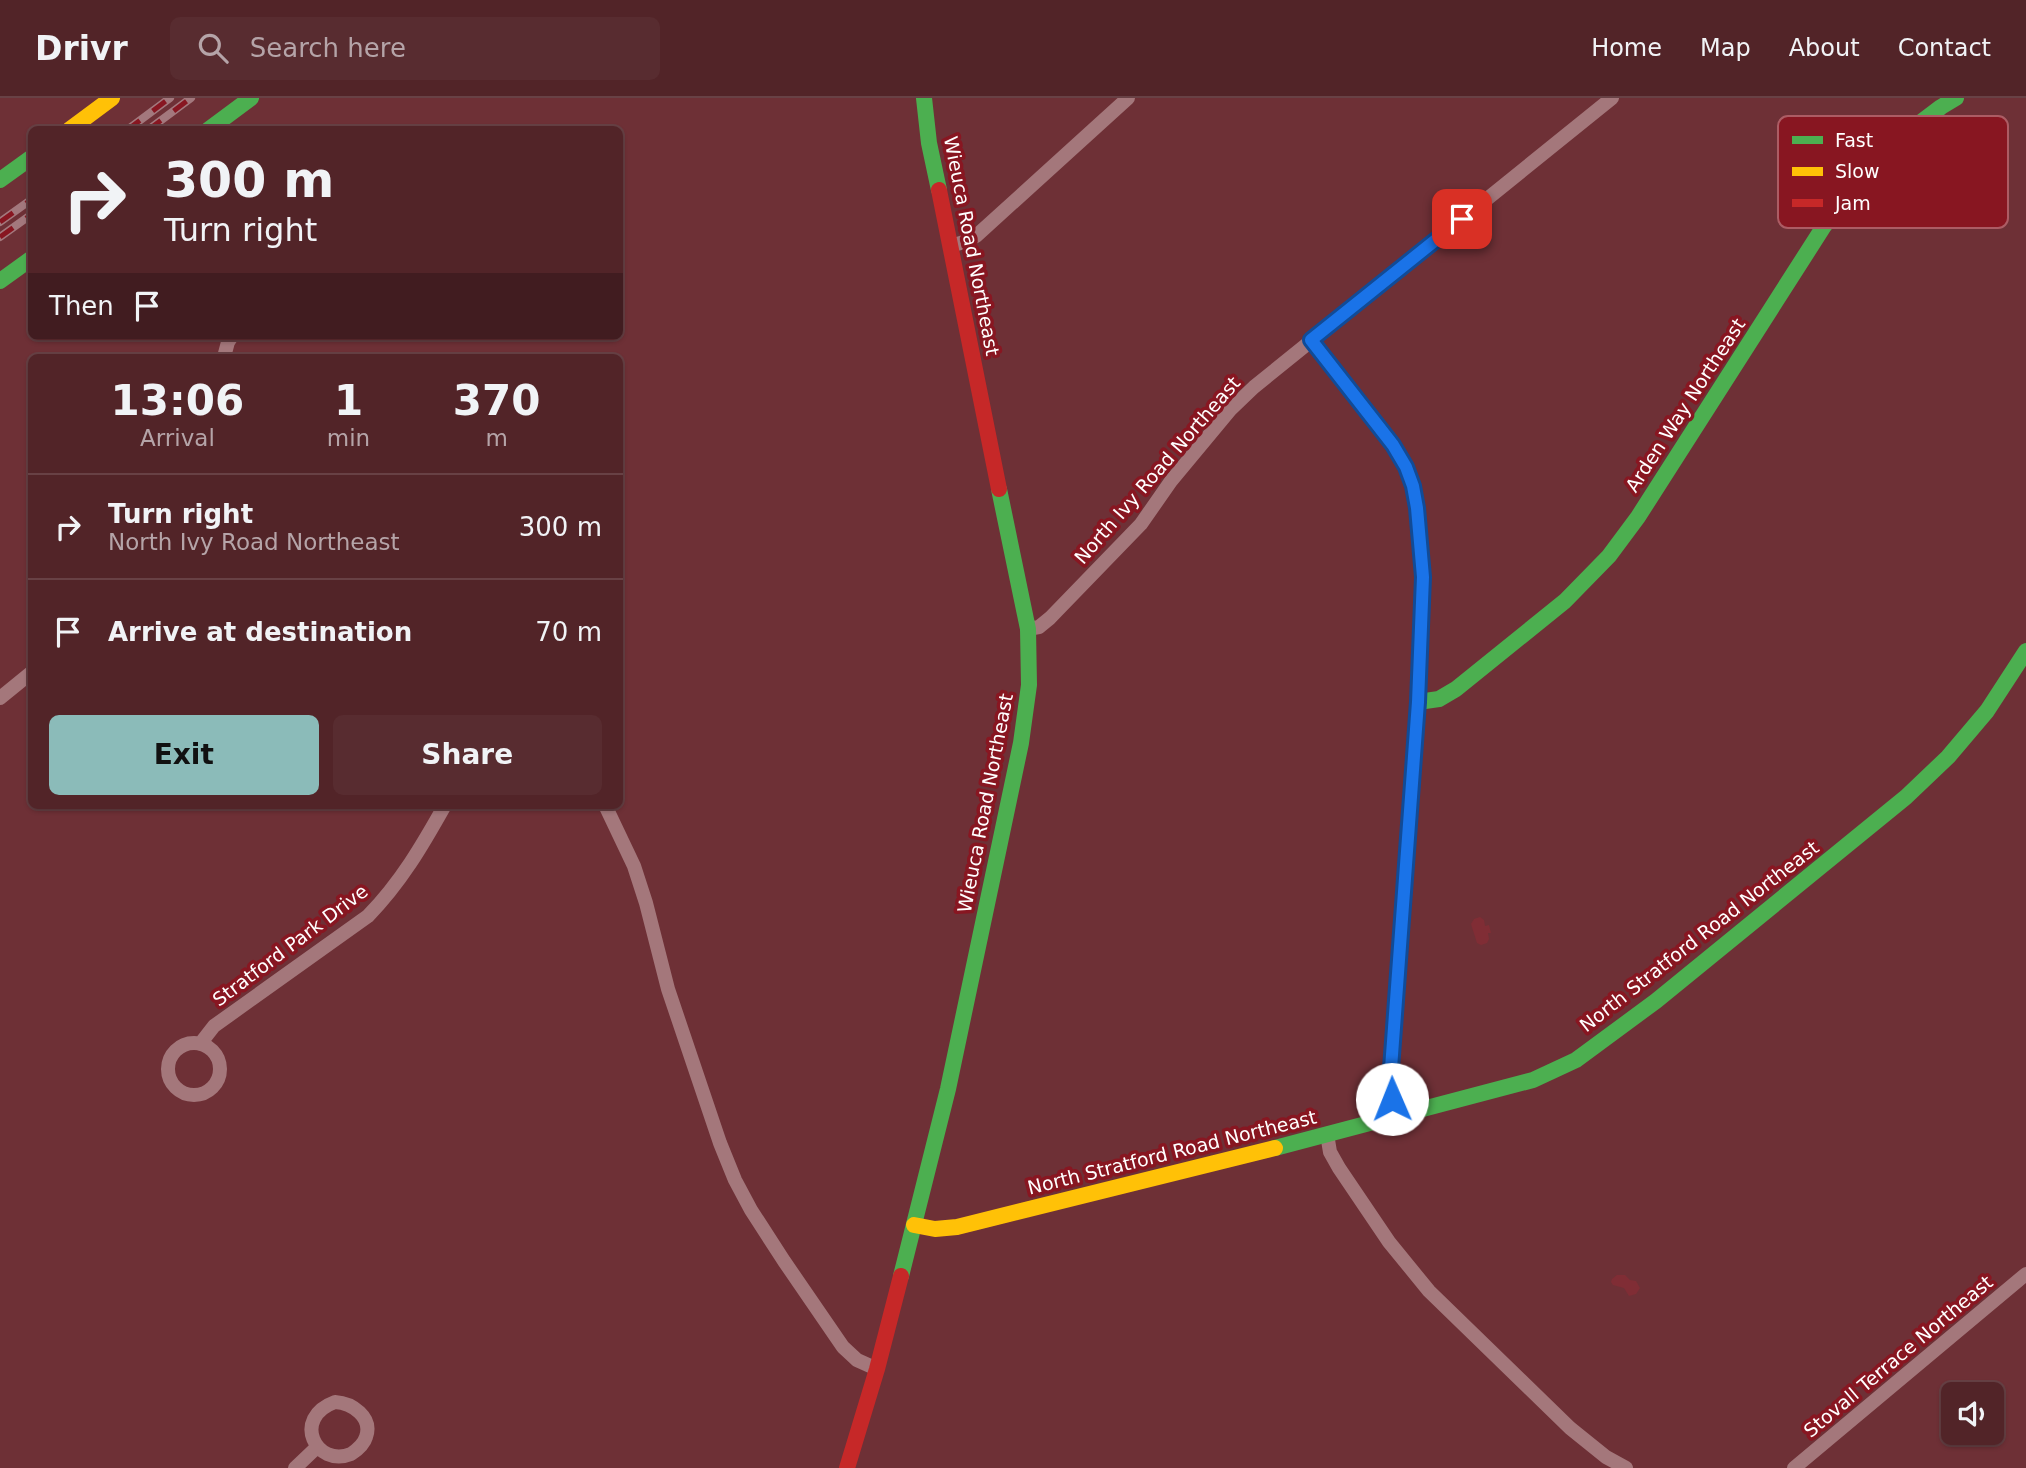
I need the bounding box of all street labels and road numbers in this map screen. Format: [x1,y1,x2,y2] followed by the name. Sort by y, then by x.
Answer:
[940,134,1004,358] street label: Wieuca Road Northeast
[1621,314,1749,496] street label: Arden Way Northeast
[1070,372,1244,568] street label: North Ivy Road Northeast
[953,691,1017,915] street label: Wieuca Road Northeast
[1575,836,1823,1036] street label: North Stratford Road Northeast
[208,880,372,1010] street label: Stratford Park Drive
[1025,1105,1319,1199] street label: North Stratford Road Northeast
[1799,1271,1997,1441] street label: Stovall Terrace Northeast

